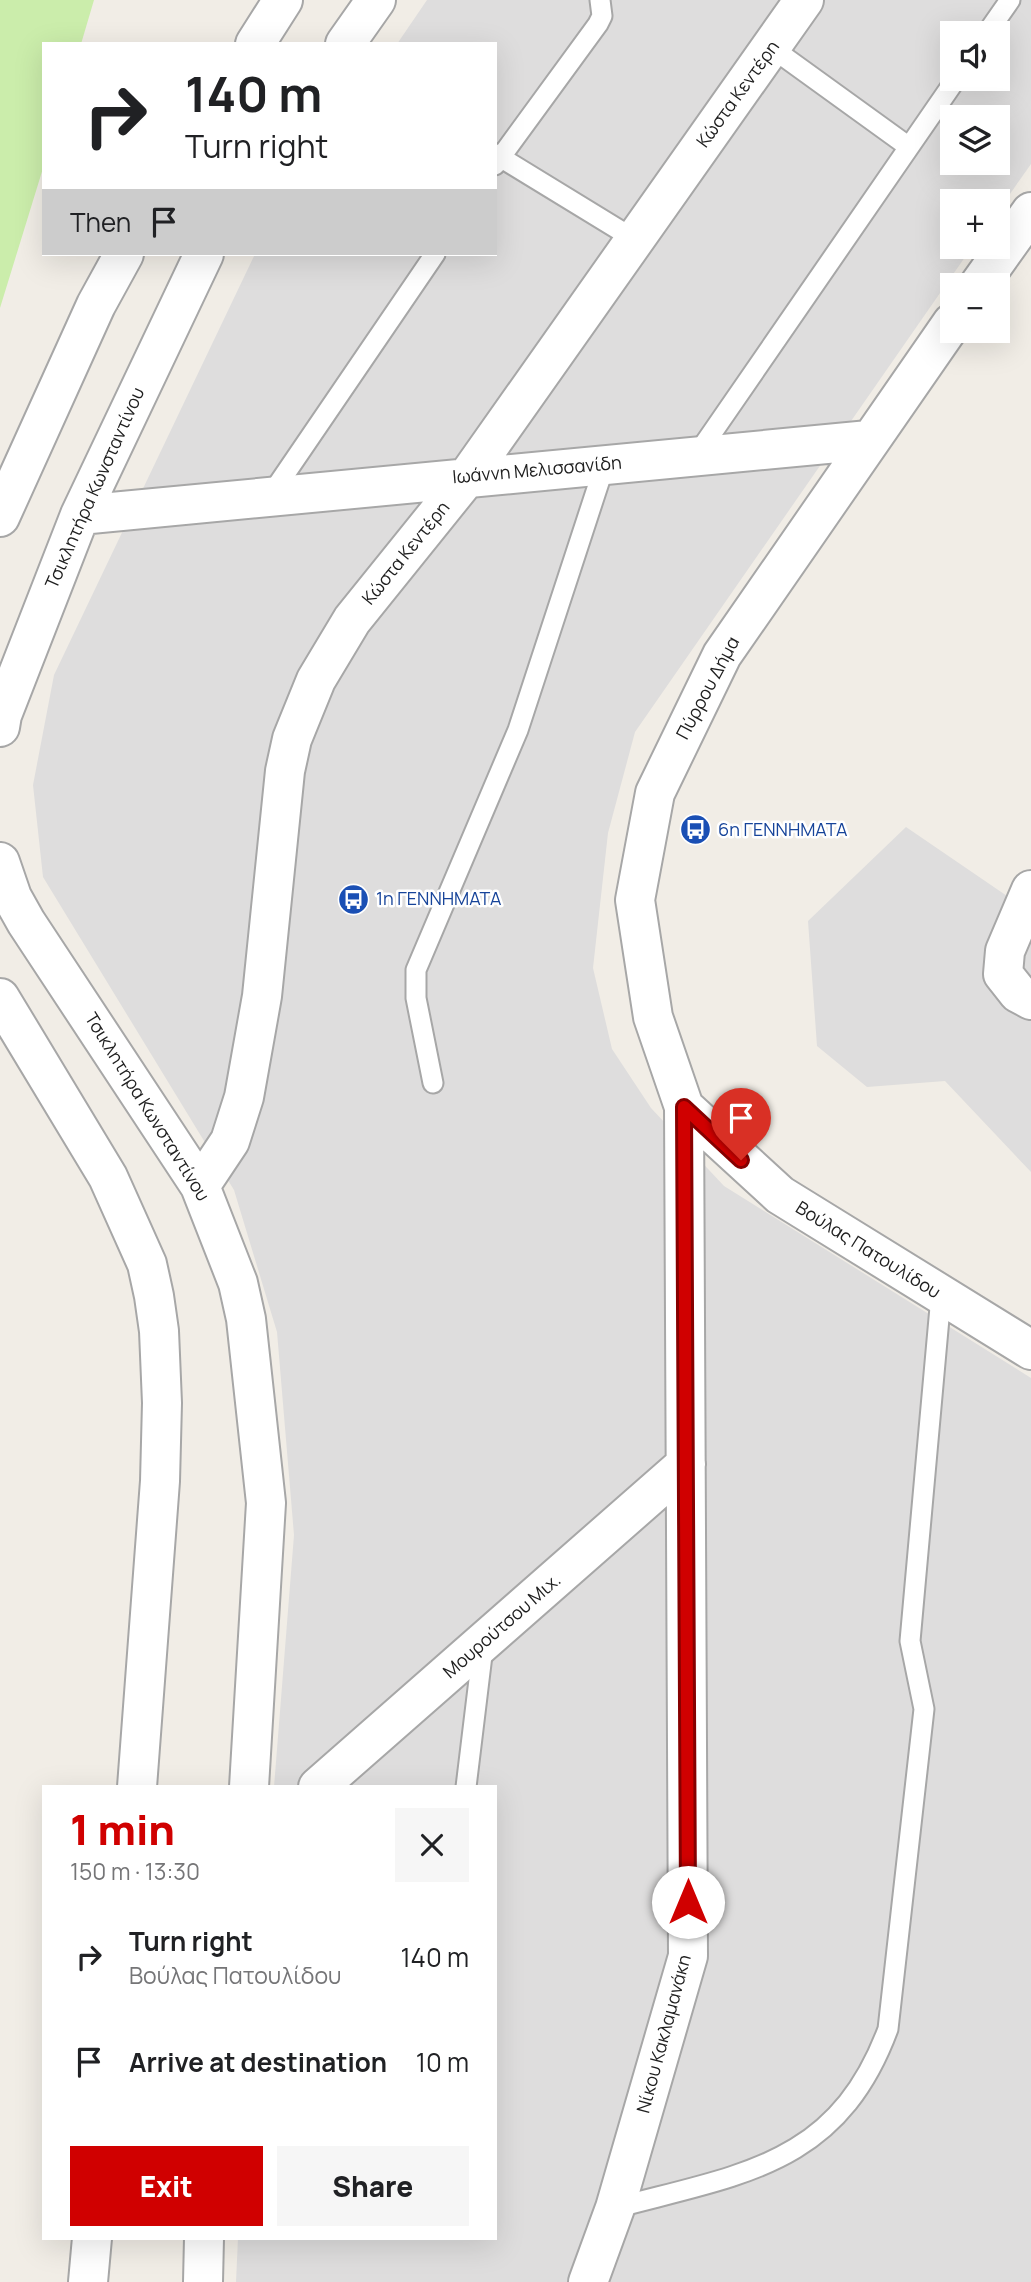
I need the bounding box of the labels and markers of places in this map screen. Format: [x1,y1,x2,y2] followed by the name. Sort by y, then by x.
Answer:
[678,813,712,847] bus stop icon: 6η ΓΕΝΝΗΜΑΤΑ
[718,817,848,841] place label: 6η ΓΕΝΝΗΜΑΤΑ
[336,882,370,916] bus stop icon: 1η ΓΕΝΝΗΜΑΤΑ
[376,886,502,910] place label: 1η ΓΕΝΝΗΜΑΤΑ
[711,1088,771,1160] pin

